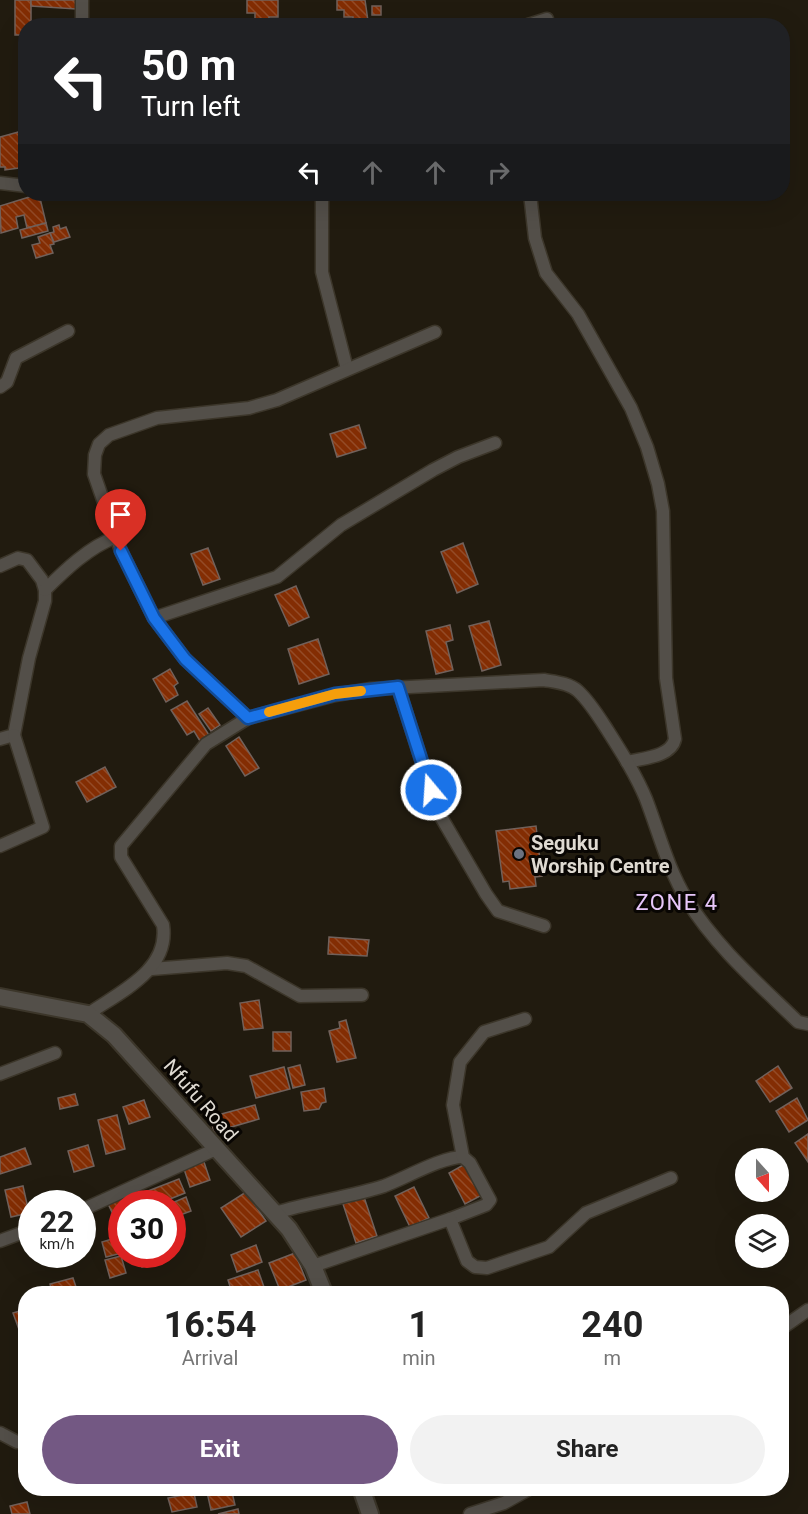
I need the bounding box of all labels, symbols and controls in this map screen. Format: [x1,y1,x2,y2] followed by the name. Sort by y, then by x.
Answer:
[141,41,236,90] text: 50 m
[42,42,120,120] icon: left
[141,91,241,123] text: Turn left
[293,156,326,189] icon: left
[356,156,389,189] icon: ahead
[419,156,452,189] icon: ahead
[482,156,515,189] icon: right
[95,489,146,551] pin
[104,498,137,531] icon: arrive
[399,758,463,822] position arrow
[531,831,670,878] place label: Seguku Worship Centre
[512,847,526,861] marker: Seguku Worship Centre
[635,890,719,915] district label: ZONE 4
[159,1054,243,1146] street label: Nfufu Road
[735,1148,789,1202] north arrow
[735,1148,789,1268] map controls
[108,1190,186,1268] speed limit sign: 30
[40,1204,74,1239] text: 22
[735,1214,789,1268] button: layers
[39,1235,75,1253] text: km/h
[164,1304,256,1346] text: 16:54
[409,1304,429,1346] text: 1
[581,1304,643,1346] text: 240
[182,1346,238,1370] text: Arrival
[402,1346,436,1370] text: min
[604,1346,621,1370] text: m
[42,1415,398,1484] button: Exit
[410,1415,765,1484] button: Share

